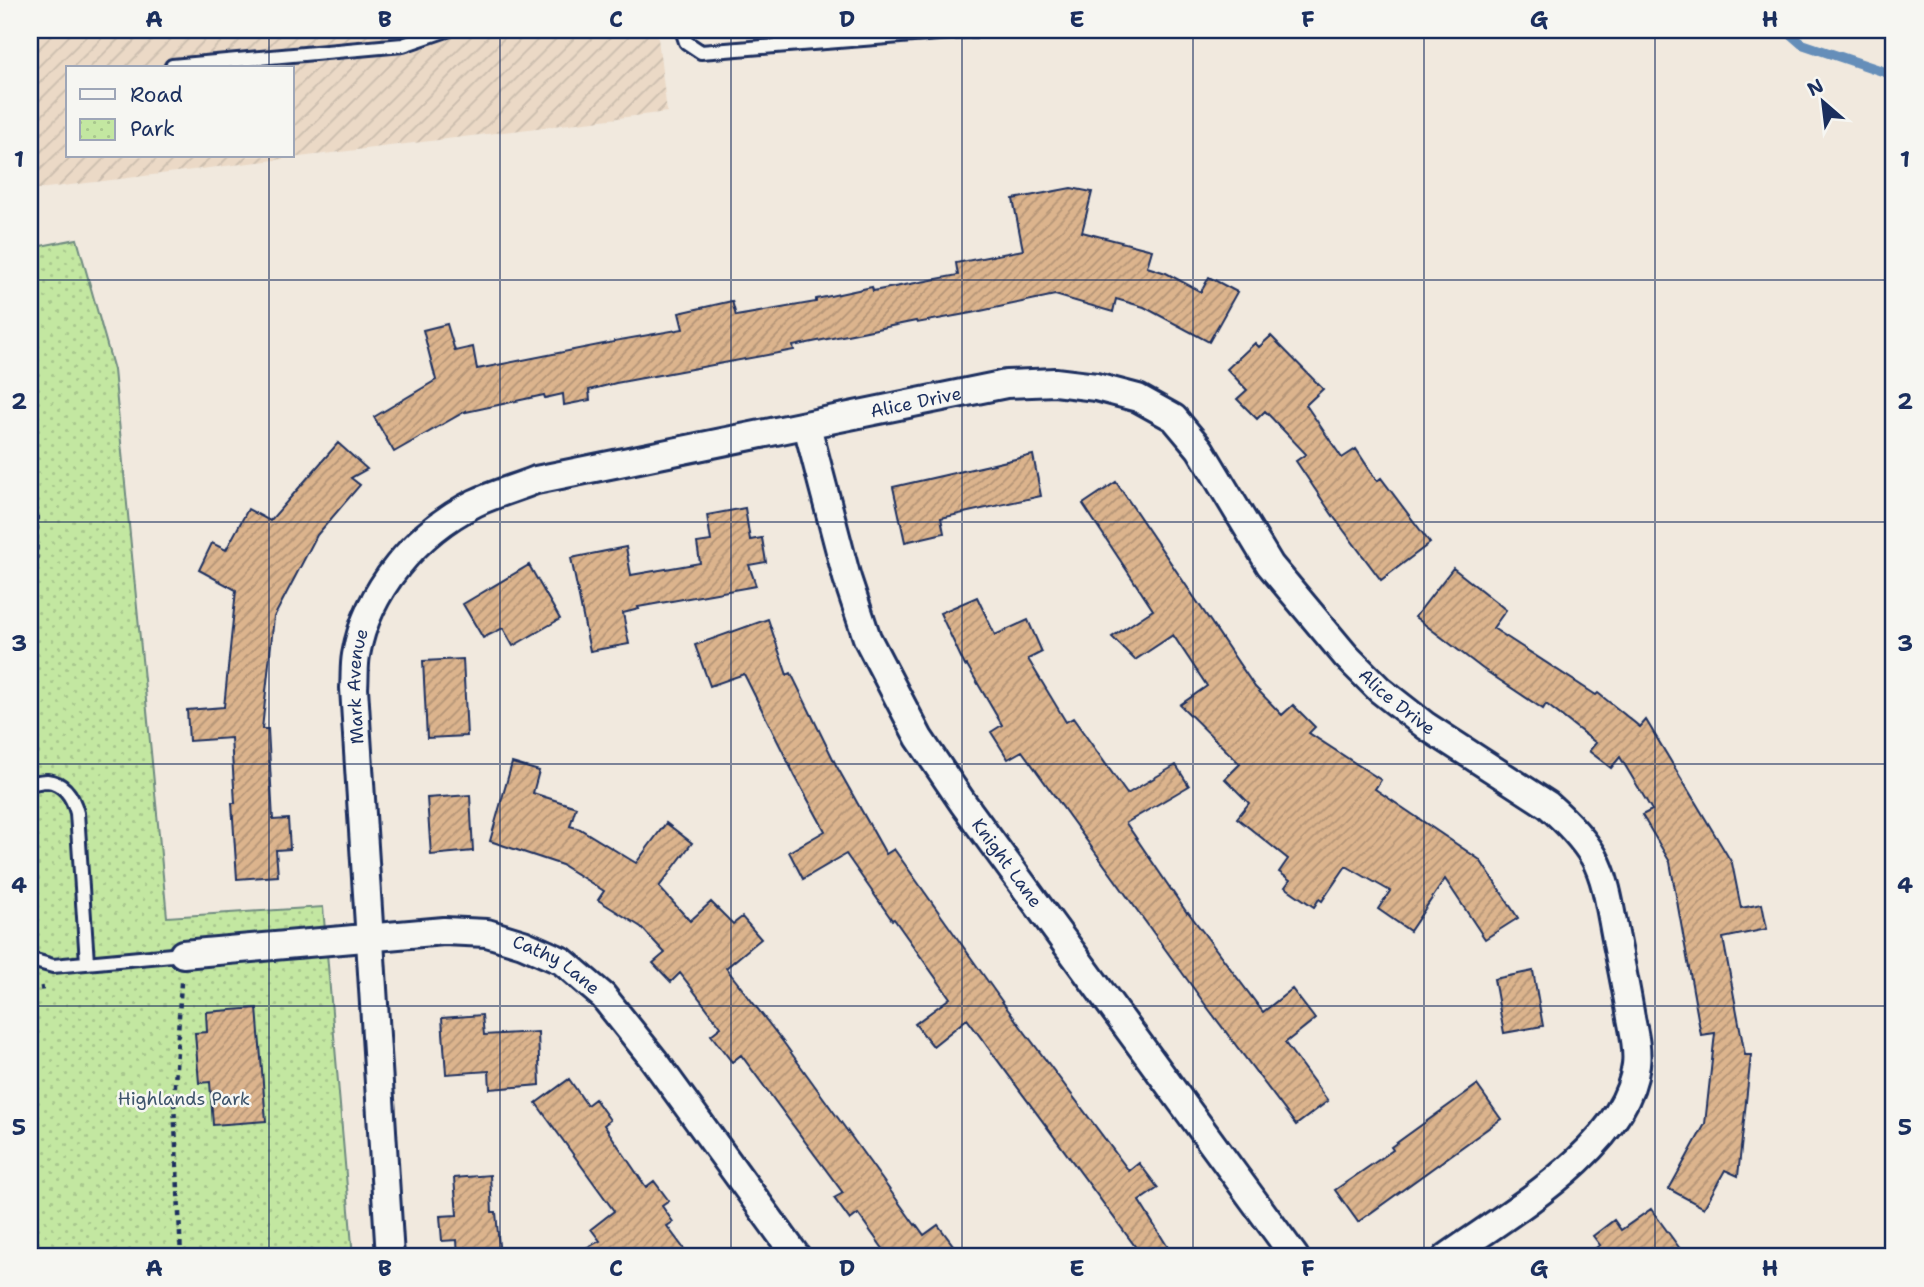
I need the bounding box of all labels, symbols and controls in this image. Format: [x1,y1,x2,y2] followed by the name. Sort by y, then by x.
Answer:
[145,4,163,34] text: A
[378,4,392,34] text: B
[609,4,623,34] text: C
[839,4,855,34] text: D
[1069,4,1085,34] text: E
[1301,4,1315,34] text: F
[1530,4,1549,34] text: G
[1762,4,1778,34] text: H
[66,66,294,158] legend
[1787,66,1857,136] north arrow
[1803,73,1828,102] text: N
[130,81,183,109] text: Road
[130,115,175,143] text: Park
[14,144,24,174] text: 1
[1900,144,1910,174] text: 1
[868,381,964,423] street label: Alice Drive
[11,386,27,416] text: 2
[1897,386,1913,416] text: 2
[342,626,374,745] street label: Mark Avenue
[11,628,27,658] text: 3
[1897,628,1913,658] text: 3
[1353,663,1440,741] street label: Alice Drive
[966,814,1048,912] street label: Knight Lane
[11,870,27,900] text: 4
[1897,870,1913,900] text: 4
[510,930,605,1000] street label: Cathy Lane
[118,1087,250,1111] park label: Highlands Park
[12,1112,26,1142] text: 5
[1898,1112,1912,1142] text: 5
[145,1253,163,1283] text: A
[378,1253,392,1283] text: B
[609,1253,623,1283] text: C
[839,1253,855,1283] text: D
[1069,1253,1085,1283] text: E
[1301,1253,1315,1283] text: F
[1530,1253,1549,1283] text: G
[1762,1253,1778,1283] text: H

